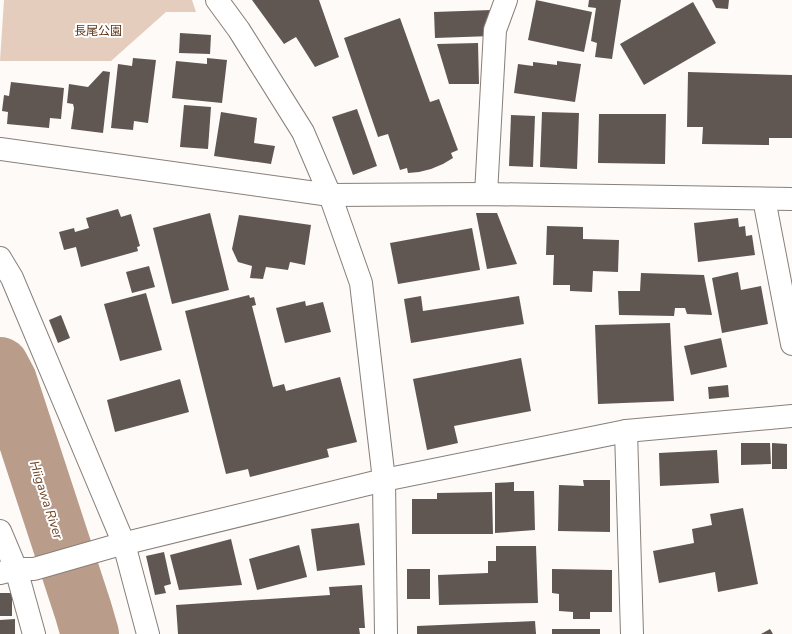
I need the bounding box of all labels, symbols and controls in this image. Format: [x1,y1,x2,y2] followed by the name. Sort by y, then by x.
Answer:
[74,23,122,39] park label: 長尾公園
[25,459,67,542] water label: Hiigawa River

